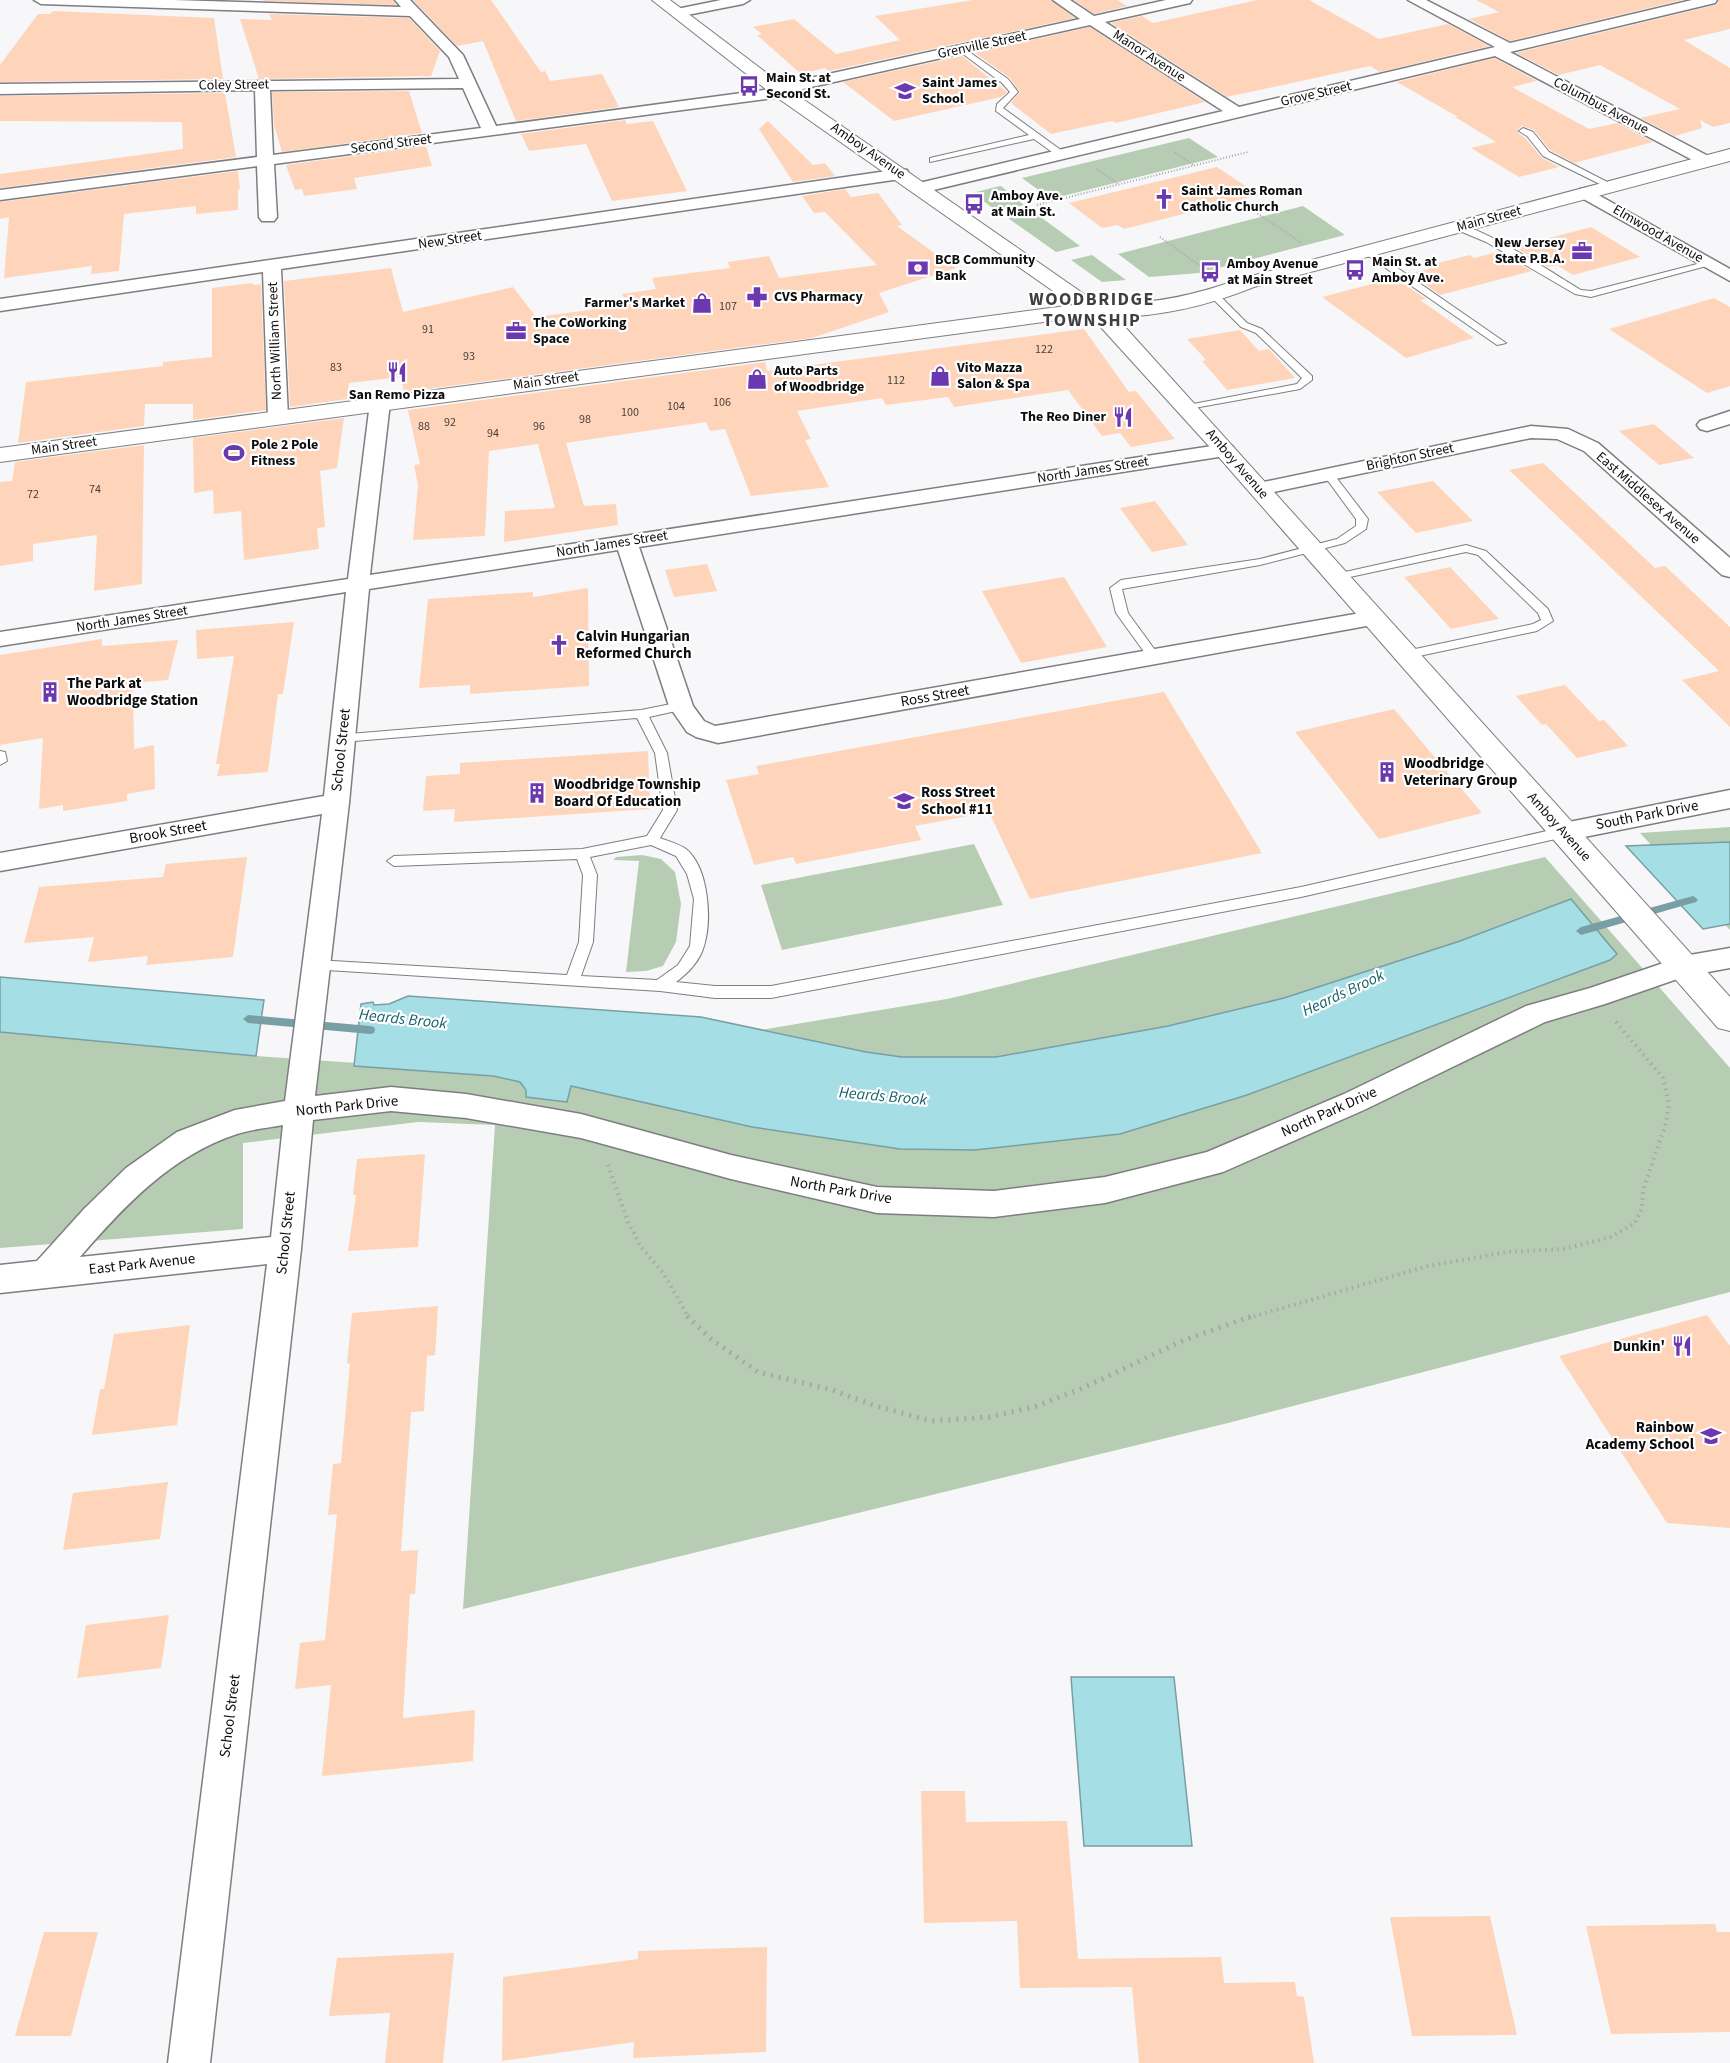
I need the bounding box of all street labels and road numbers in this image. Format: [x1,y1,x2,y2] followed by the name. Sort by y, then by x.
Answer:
[1109,25,1189,87] street label: Manor Avenue
[936,26,1028,64] street label: Grenville Street
[1550,72,1652,140] street label: Columbus Avenue
[199,74,270,96] street label: Coley Street
[1279,76,1354,112] street label: Grove Street
[827,118,909,184] street label: Amboy Avenue
[349,129,433,159] street label: Second Street
[1609,200,1707,268] street label: Elmwood Avenue
[1454,201,1524,237] street label: Main Street
[417,226,483,254] street label: New Street
[263,281,287,400] street label: North William Street
[512,366,580,396] street label: Main Street
[1201,425,1273,503] street label: Amboy Avenue
[30,431,98,461] street label: Main Street
[1364,438,1456,476] street label: Brighton Street
[1592,447,1704,549] street label: East Middlesex Avenue
[1036,451,1150,489] street label: North James Street
[555,525,669,563] street label: North James Street
[75,600,189,638] street label: North James Street
[899,680,971,712] street label: Ross Street
[326,707,356,793] street label: School Street
[1522,788,1596,866] street label: Amboy Avenue
[1594,795,1700,835] street label: South Park Drive
[128,815,208,849] street label: Brook Street
[1278,1081,1380,1143] street label: North Park Drive
[295,1090,399,1122] street label: North Park Drive
[789,1171,893,1209] street label: North Park Drive
[271,1190,301,1276] street label: School Street
[88,1248,196,1280] street label: East Park Avenue
[214,1673,246,1759] street label: School Street

